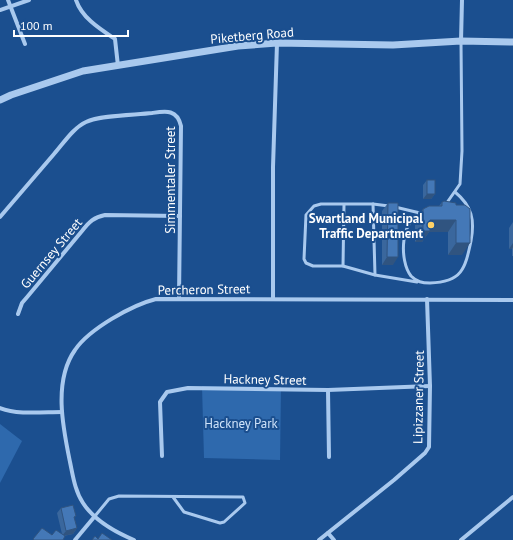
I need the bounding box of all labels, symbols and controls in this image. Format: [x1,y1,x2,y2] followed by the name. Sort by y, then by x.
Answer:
[14,12,128,38] scale bar
[20,18,53,33] text: 100 m
[210,23,295,48] street label: Piketberg Road
[162,126,179,234] street label: Simmentaler Street
[309,210,423,242] place label: Swartland Municipal Traffic Department
[17,214,86,292] street label: Guernsey Street
[426,220,436,230] marker: Swartland Municipal Traffic Department
[158,280,251,299] street label: Percheron Street
[409,349,428,444] street label: Lipizzaner Street
[223,370,307,389] street label: Hackney Street
[204,415,279,432] park label: Hackney Park

